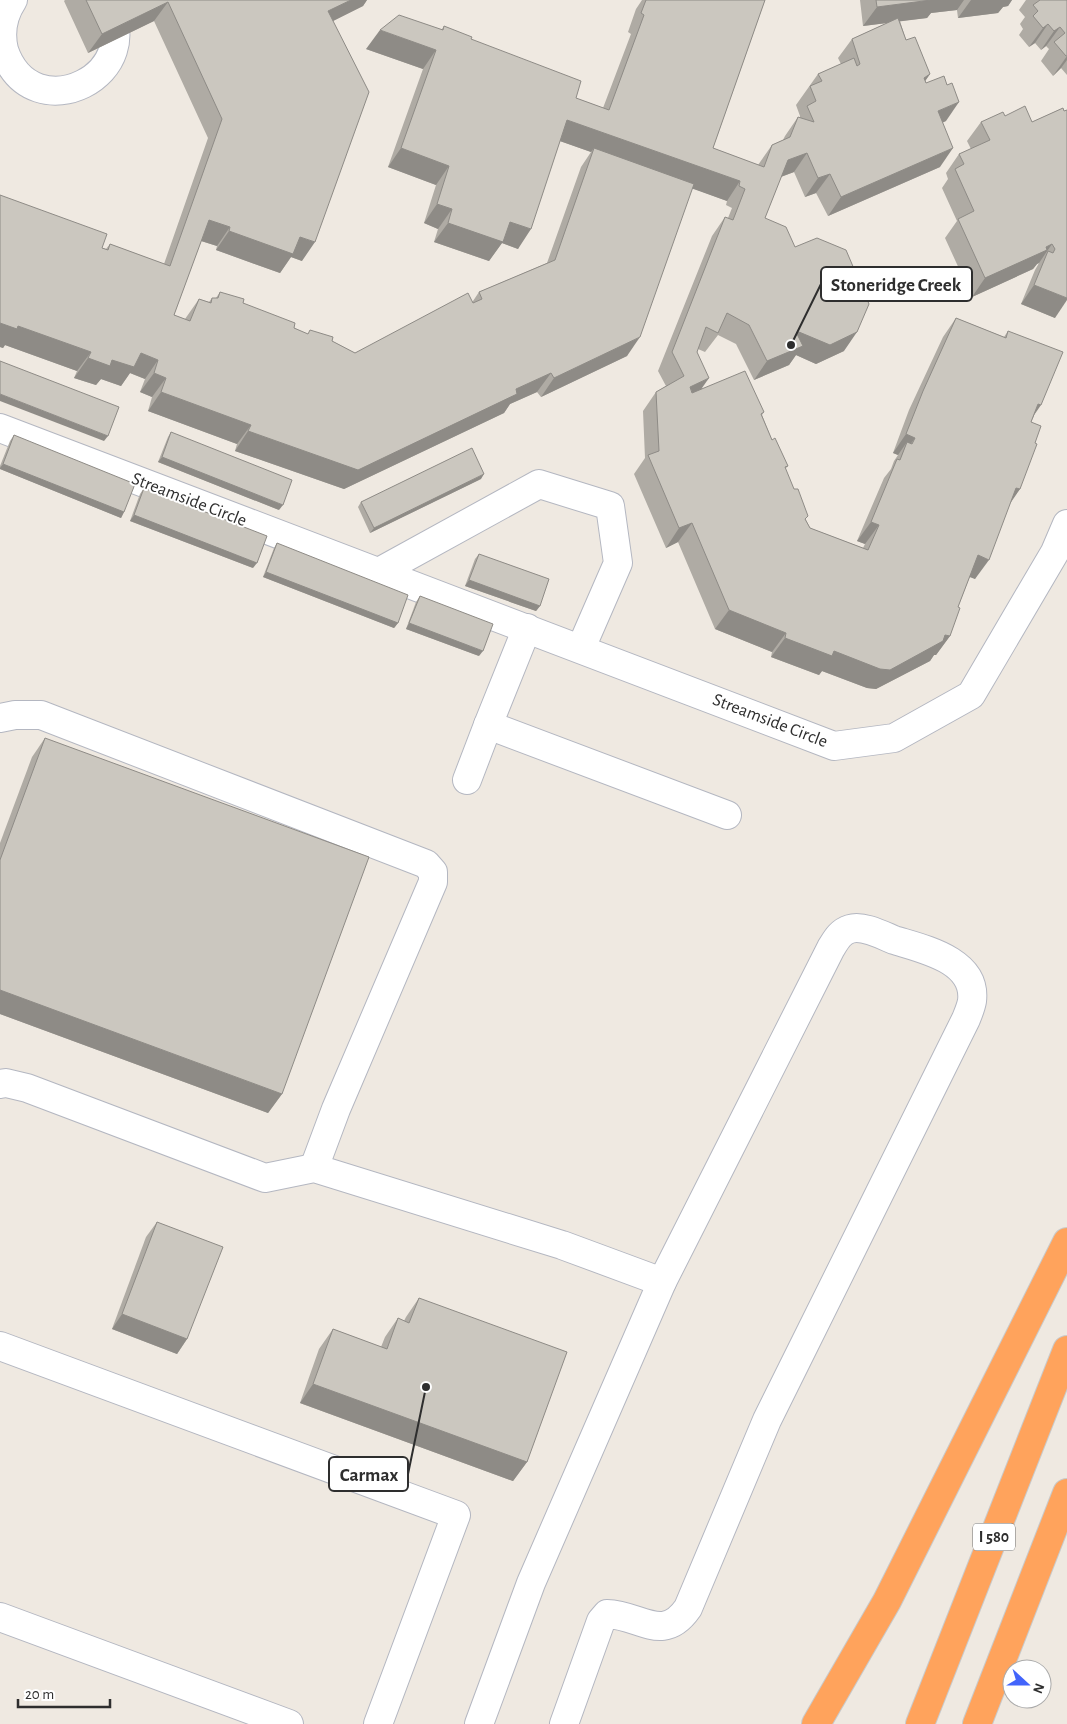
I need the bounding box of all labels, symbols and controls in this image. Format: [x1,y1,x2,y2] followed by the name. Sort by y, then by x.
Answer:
[821,267,972,301] callout: Stoneridge Creek
[831,276,962,295] text: Stoneridge Creek
[129,470,249,530] street label: Streamside Circle
[710,691,830,751] street label: Streamside Circle
[329,1457,408,1491] callout: Carmax
[340,1466,399,1485] text: Carmax
[973,1524,1015,1550] road number: I 580
[1002,1659,1052,1709] north arrow
[18,1676,110,1708] scale bar
[1030,1681,1046,1695] text: N
[25,1687,54,1702] text: 20 m

